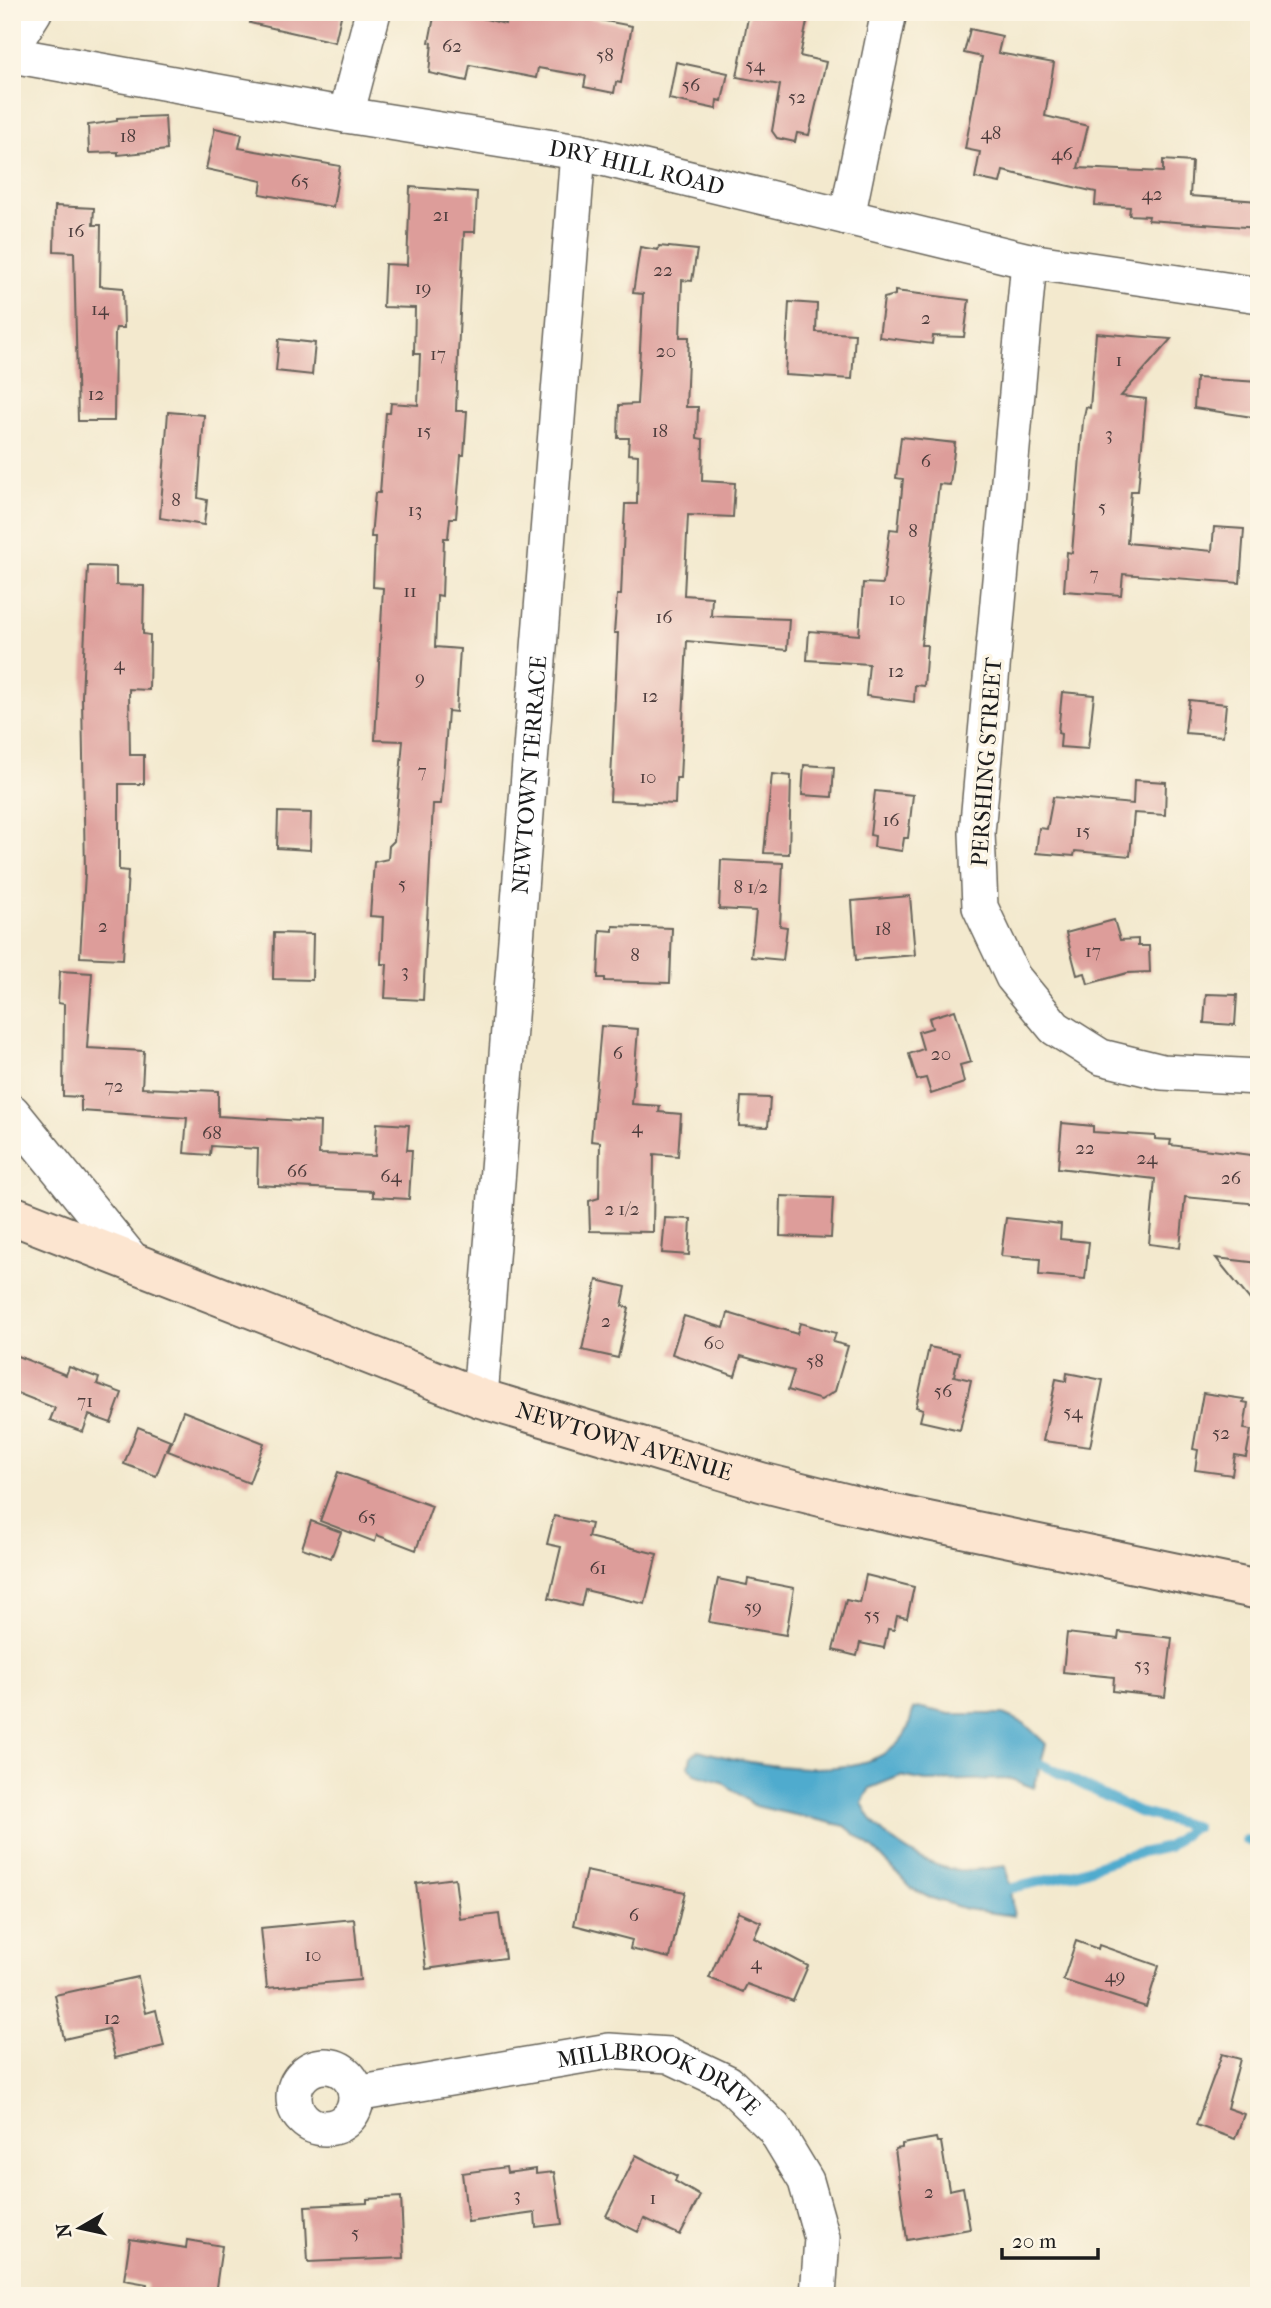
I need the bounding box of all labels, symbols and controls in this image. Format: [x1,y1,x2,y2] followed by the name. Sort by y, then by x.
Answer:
[442,35,462,57] house number: 62
[596,44,614,66] house number: 58
[745,54,765,76] house number: 54
[682,74,701,96] house number: 56
[788,86,806,108] house number: 52
[981,122,1001,144] house number: 48
[120,125,136,147] house number: 18
[547,135,727,201] street label: DRY HILL ROAD
[1051,143,1073,165] house number: 46
[291,170,309,192] house number: 65
[1142,183,1163,205] house number: 42
[433,204,449,226] house number: 21
[68,220,85,242] house number: 16
[653,259,673,281] house number: 22
[415,277,431,299] house number: 19
[91,298,110,320] house number: 14
[921,307,931,329] house number: 2
[656,340,676,362] house number: 20
[430,343,446,365] house number: 17
[1116,349,1122,371] house number: 1
[88,383,105,405] house number: 12
[417,420,431,442] house number: 15
[652,420,668,442] house number: 18
[1105,423,1113,445] house number: 3
[921,450,932,472] house number: 6
[171,489,181,511] house number: 8
[1098,496,1106,518] house number: 5
[408,499,422,521] house number: 13
[908,520,918,542] house number: 8
[1089,563,1099,585] house number: 7
[403,580,417,602] house number: 11
[888,588,906,610] house number: 10
[656,606,673,628] house number: 16
[113,653,125,675] house number: 4
[507,655,552,895] street label: NEWTOWN TERRACE
[966,656,1007,868] street label: PERSHING STREET
[888,660,905,682] house number: 12
[415,667,425,689] house number: 9
[642,685,659,707] house number: 12
[417,760,427,782] house number: 7
[639,766,657,788] house number: 10
[883,809,900,831] house number: 16
[1076,820,1090,842] house number: 15
[398,873,406,895] house number: 5
[734,876,769,898] house number: 8 1/2
[98,915,108,937] house number: 2
[875,918,891,940] house number: 18
[1085,940,1101,962] house number: 17
[630,944,640,966] house number: 8
[401,960,409,982] house number: 3
[613,1042,624,1064] house number: 6
[931,1043,951,1065] house number: 20
[105,1075,124,1097] house number: 72
[631,1116,643,1138] house number: 4
[202,1122,222,1144] house number: 68
[1075,1137,1095,1159] house number: 22
[1137,1147,1158,1169] house number: 24
[287,1160,308,1182] house number: 66
[380,1165,402,1187] house number: 64
[1221,1167,1242,1189] house number: 26
[604,1198,640,1220] house number: 2 1/2
[601,1310,611,1332] house number: 2
[704,1332,724,1354] house number: 60
[806,1350,824,1372] house number: 58
[934,1380,953,1402] house number: 56
[77,1390,93,1412] house number: 71
[513,1397,735,1487] street label: NEWTOWN AVENUE
[1063,1401,1083,1423] house number: 54
[1212,1422,1230,1444] house number: 52
[358,1506,376,1528] house number: 65
[590,1557,606,1579] house number: 61
[744,1596,762,1618] house number: 59
[864,1604,880,1626] house number: 55
[1134,1654,1150,1676] house number: 53
[629,1904,640,1926] house number: 6
[304,1944,322,1966] house number: 10
[750,1952,762,1974] house number: 4
[1104,1965,1126,1987] house number: 49
[104,2007,121,2029] house number: 12
[555,2037,766,2121] street label: MILLBROOK DRIVE
[924,2181,934,2203] house number: 2
[513,2184,521,2206] house number: 3
[650,2187,656,2209] house number: 1
[46,2192,116,2262] north arrow
[1002,2217,1098,2261] scale bar
[52,2221,76,2239] text: N
[351,2222,359,2244] house number: 5
[1012,2229,1057,2253] text: 20 m

